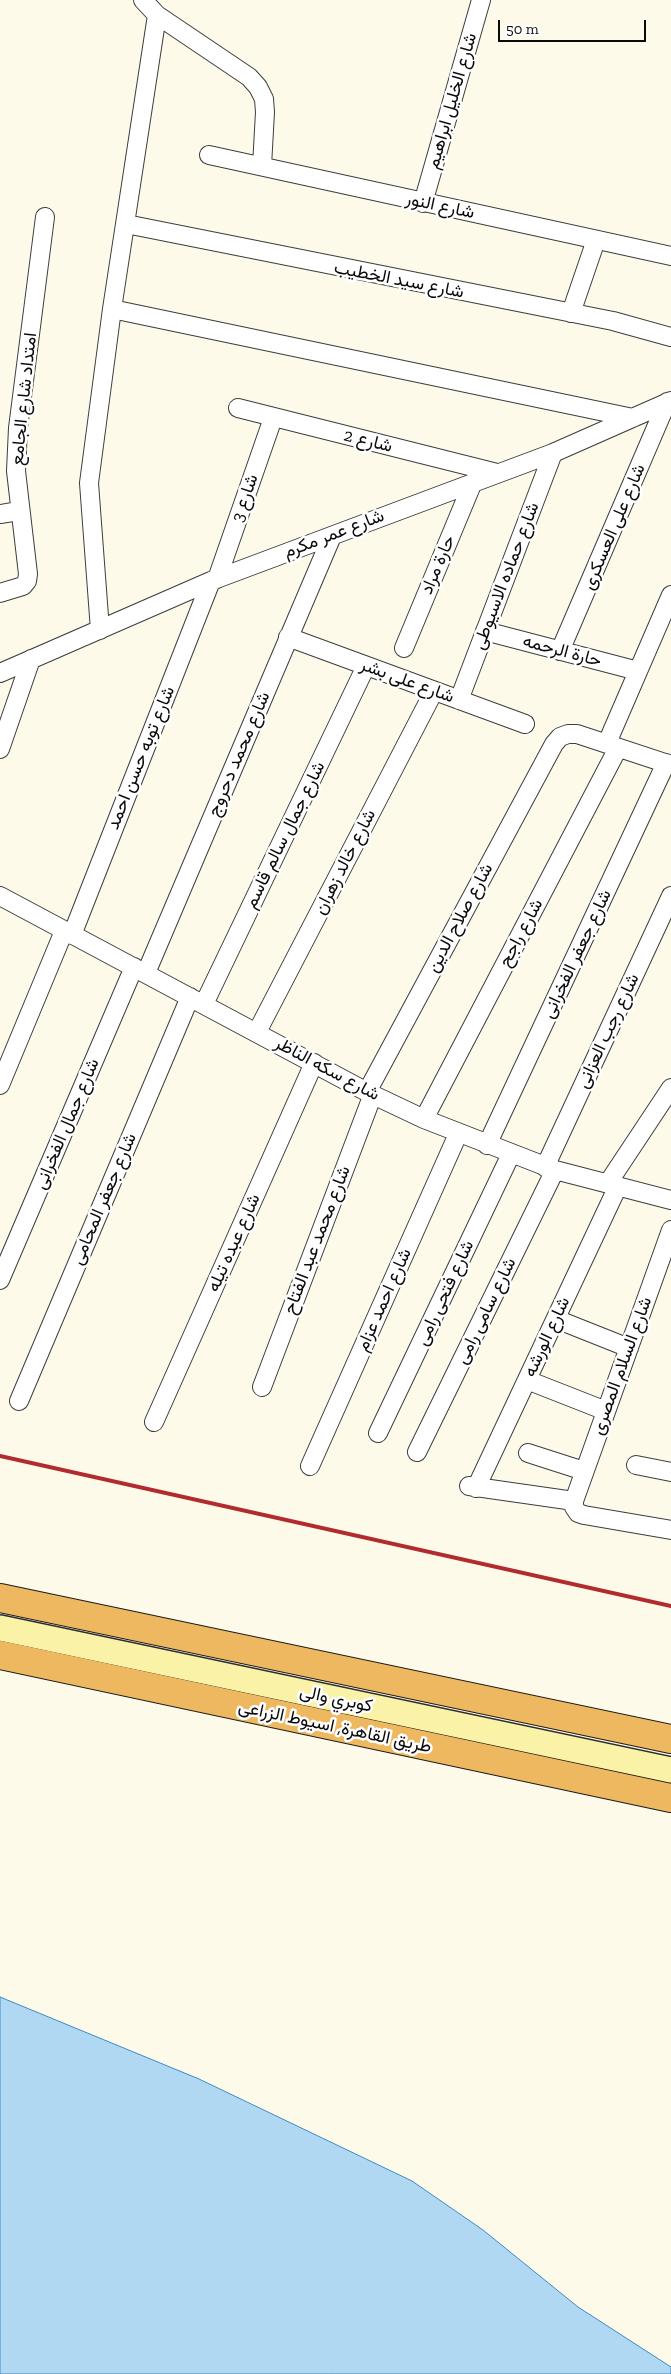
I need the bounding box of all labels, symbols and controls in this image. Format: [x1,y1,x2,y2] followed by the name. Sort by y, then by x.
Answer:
[501,10,648,42] scale bar
[506,20,539,38] text: 50 m
[422,30,482,172] street label: شارع الخليل ابراهيم
[404,188,476,224] street label: شارع النور
[332,257,466,303] street label: شارع سيد الخطيب
[6,331,42,467] street label: امتداد شارع الجامع
[341,425,395,457] street label: شارع 2
[578,461,650,593] street label: شارع على العسكرى
[227,471,263,525] street label: شارع 3
[468,499,544,653] street label: شارع حماده الاسيوطى
[281,505,387,563] street label: شارع عمر مكرم
[416,532,460,598] street label: حارة مراد
[520,630,604,672] street label: حارة الرحمه
[357,654,457,708] street label: شارع على بشر
[102,683,180,833] street label: شارع توبه حسن احمد
[203,688,275,820] street label: شارع محمد دحروج
[240,758,330,912] street label: شارع جمال سالم قاسم
[309,806,381,918] street label: شارع خالد زهران
[422,860,498,976] street label: شارع صلاح الدين
[538,886,616,1022] street label: شارع جعفر الفخرانى
[494,895,548,971] street label: شارع راجح
[572,970,644,1092] street label: شارع رجب العزانى
[271,1032,383,1106] street label: شارع سكه الناظر
[30,1055,104,1193] street label: شارع جمال الفخرانى
[67,1130,141,1268] street label: شارع جعفر المحامى
[279,1163,355,1317] street label: شارع محمد عبد الفتاح
[203,1191,265,1295] street label: شارع عبده تيله
[411,1237,479,1349] street label: شارع فتحى رامى
[352,1245,416,1355] street label: شارع احمد عزام
[451,1254,521,1368] street label: شارع سامى رامى
[519,1293,575,1381] street label: شارع الورشه
[587,1294,657,1438] street label: شارع السلام المصرى
[298,1681,374,1717] street label: كوبري والى
[236,1696,434,1758] street label: طريق القاهرة, اسيوط الزراعى

